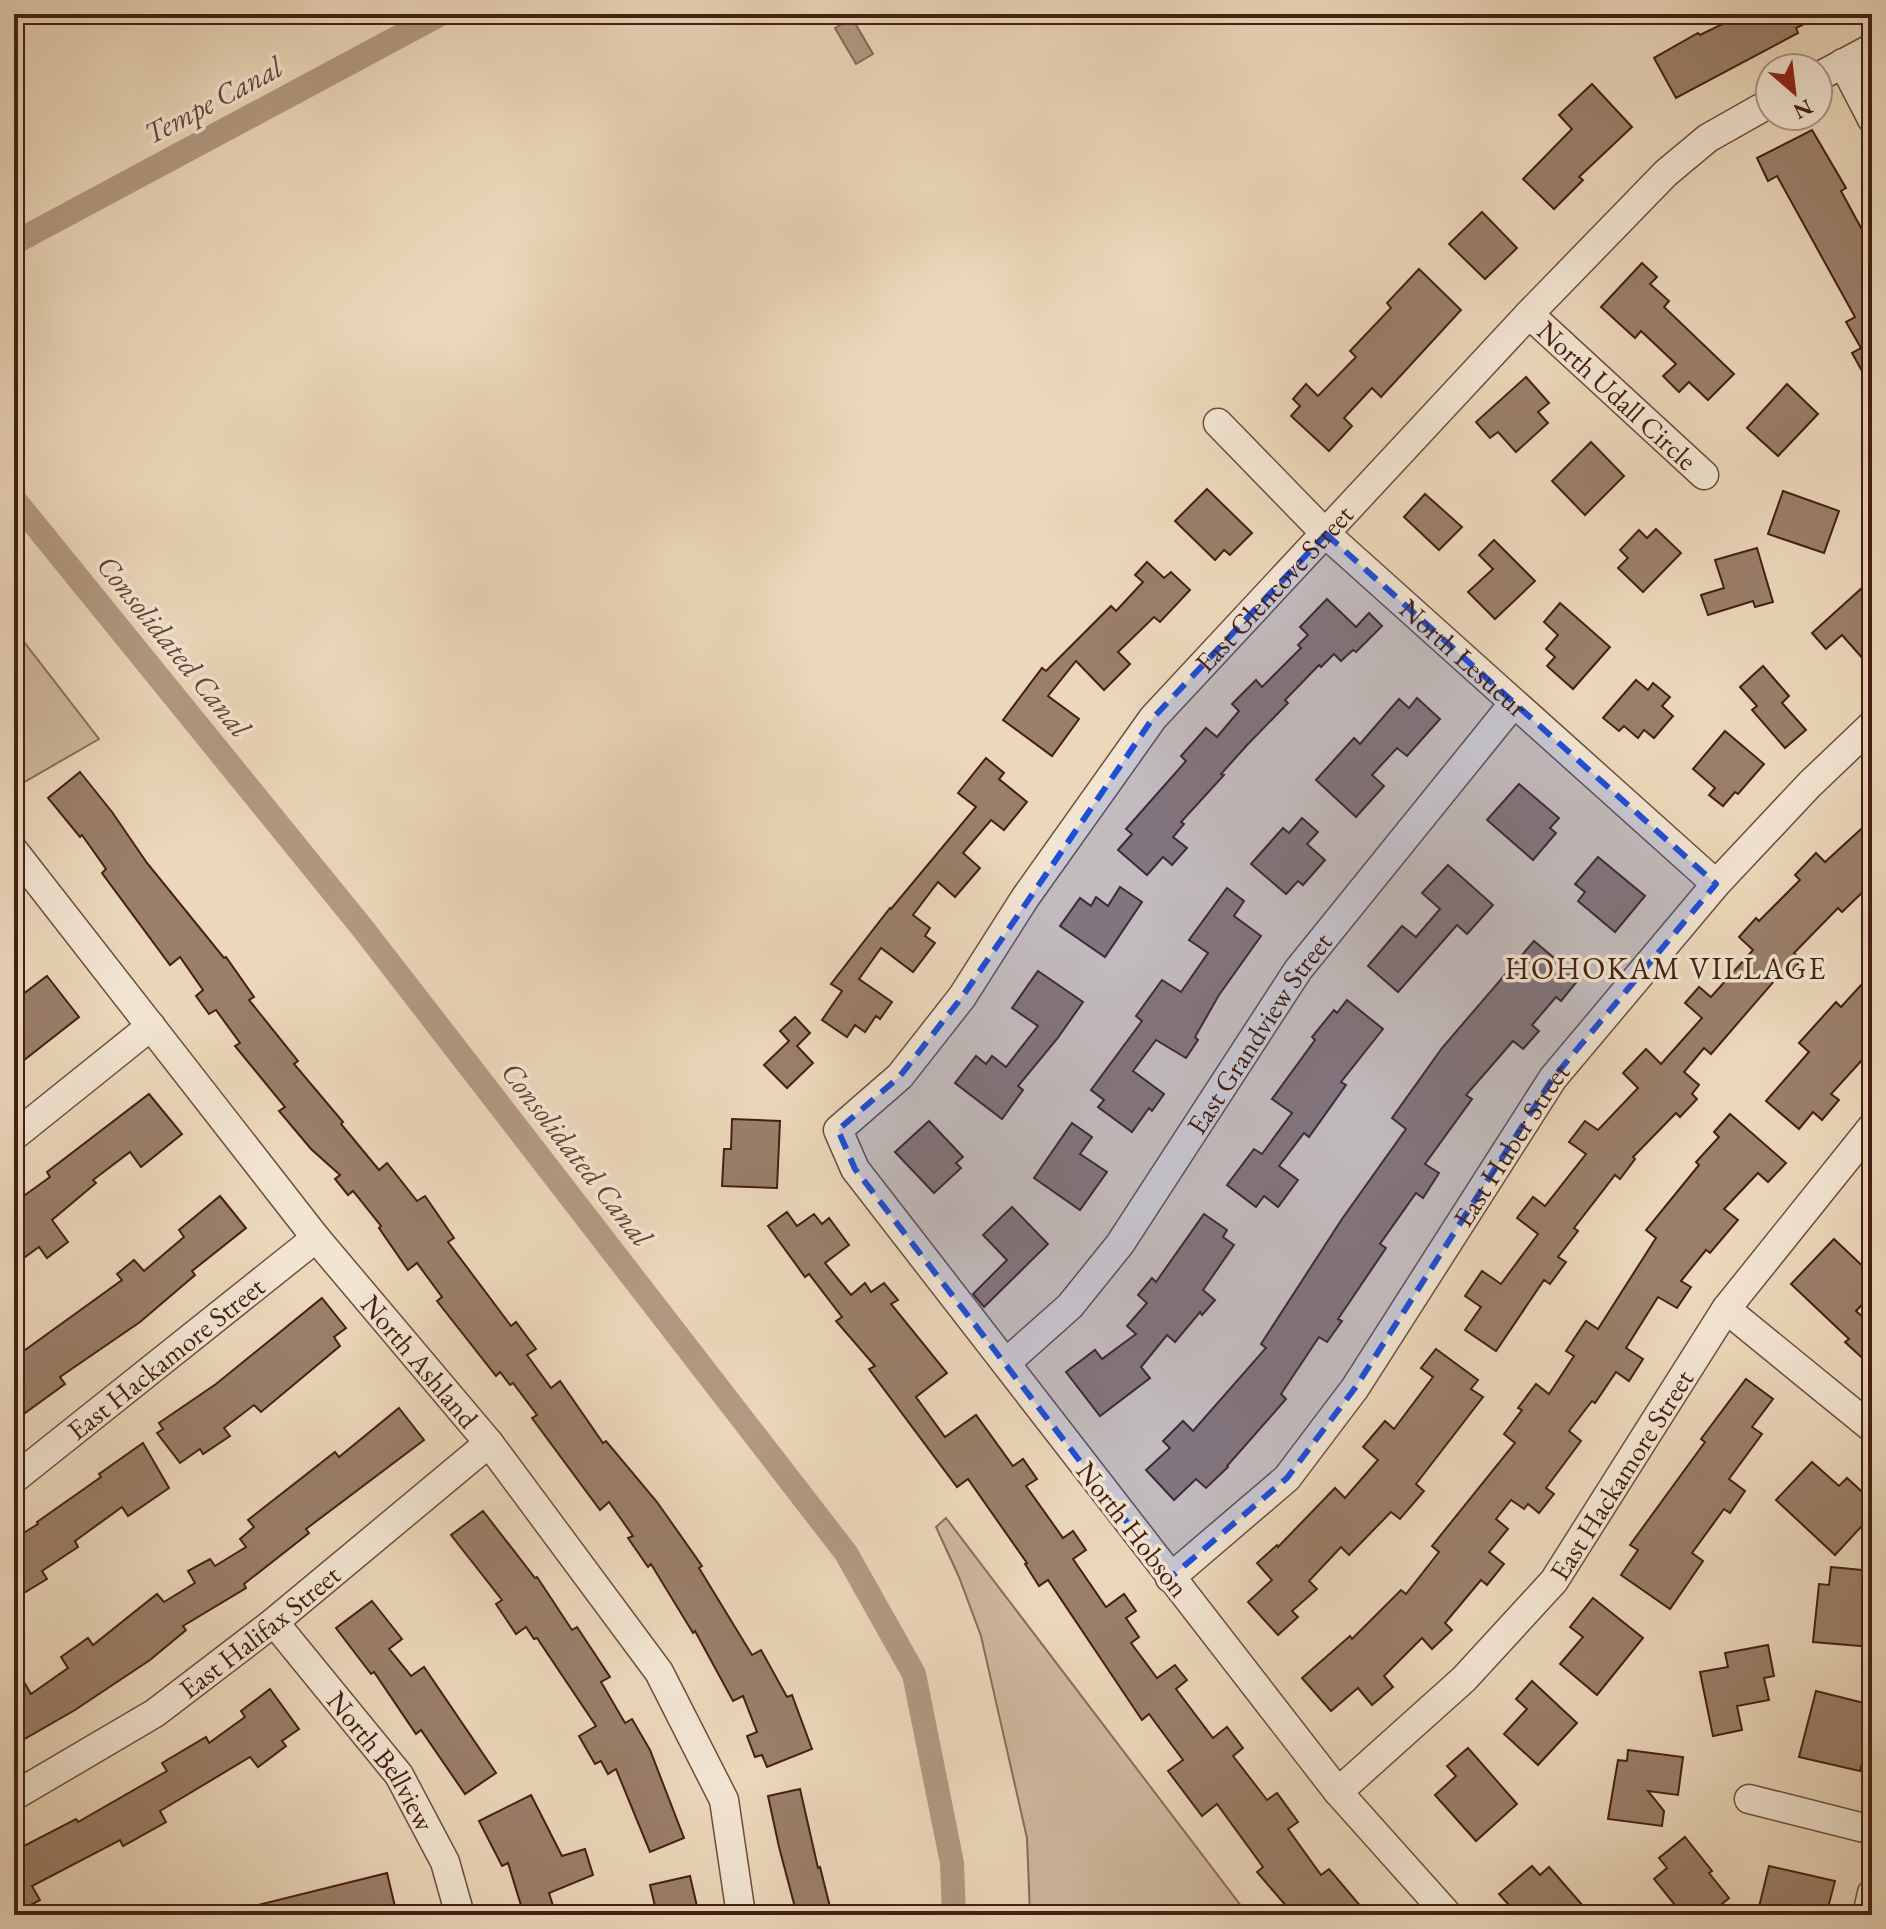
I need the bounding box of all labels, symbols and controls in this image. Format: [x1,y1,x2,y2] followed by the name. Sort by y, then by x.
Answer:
[137,47,290,153] water label: Tempe Canal
[1754,52,1834,132] north arrow
[1788,92,1818,126] text: N
[1530,313,1705,478] street label: North Udall Circle
[1187,497,1361,680] street label: East Glencove Street
[88,547,261,747] water label: Consolidated Canal
[1392,591,1536,725] street label: North Lesueur
[1178,924,1340,1141] street label: East Grandview Street
[1505,949,1827,988] district label: HOHOKAM VILLAGE
[493,1054,662,1255] water label: Consolidated Canal
[1445,1054,1577,1234] street label: East Huber Street
[60,1268,272,1448] street label: East Hackamore Street
[353,1287,487,1436] street label: North Ashland
[1541,1363,1701,1587] street label: East Hackamore Street
[1069,1454,1197,1604] street label: North Hobson
[171,1557,348,1706] street label: East Halifax Street
[319,1683,444,1838] street label: North Bellview

